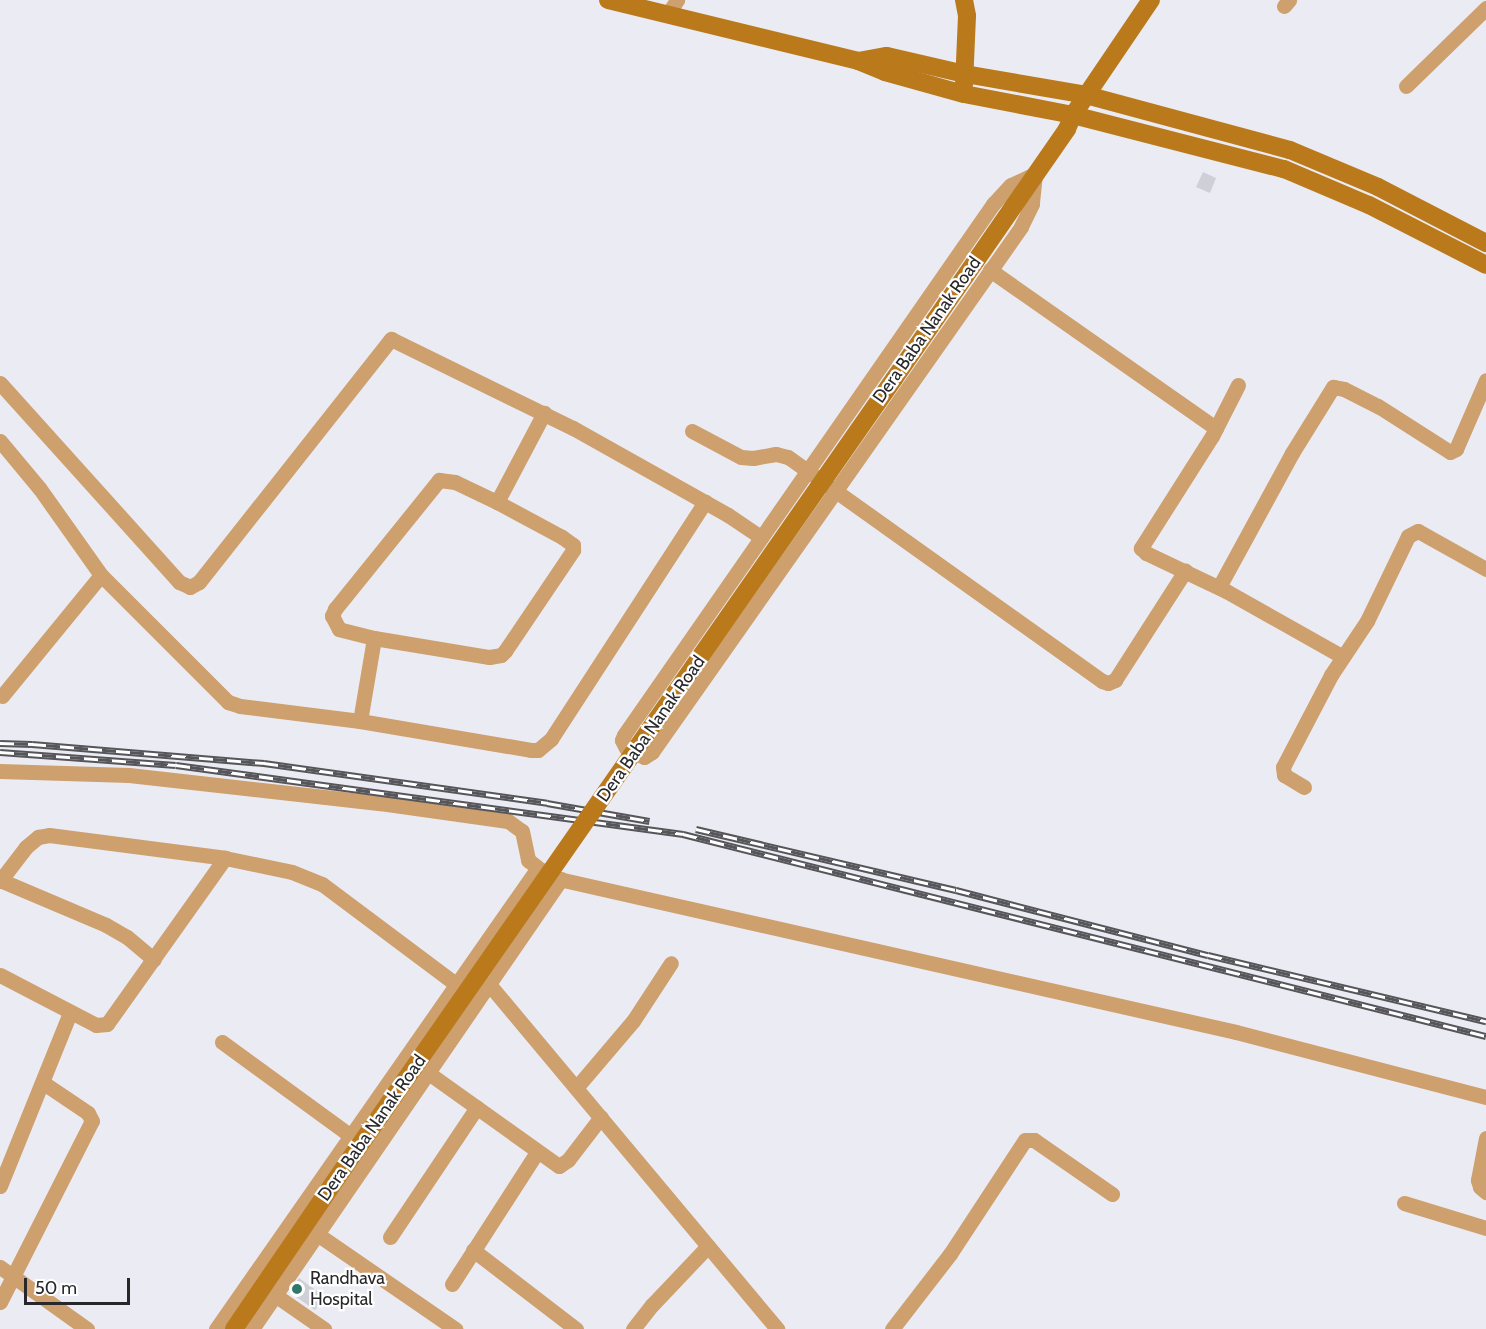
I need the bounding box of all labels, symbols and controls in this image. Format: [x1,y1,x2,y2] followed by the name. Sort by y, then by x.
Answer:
[868,253,986,407] street label: Dera Baba Nanak Road
[592,652,710,806] street label: Dera Baba Nanak Road
[313,1051,431,1205] street label: Dera Baba Nanak Road
[27,1266,134,1304] scale bar
[310,1268,385,1310] place label: Randhava Hospital
[35,1277,77,1299] text: 50 m
[288,1280,306,1298] marker: Randhava Hospital

